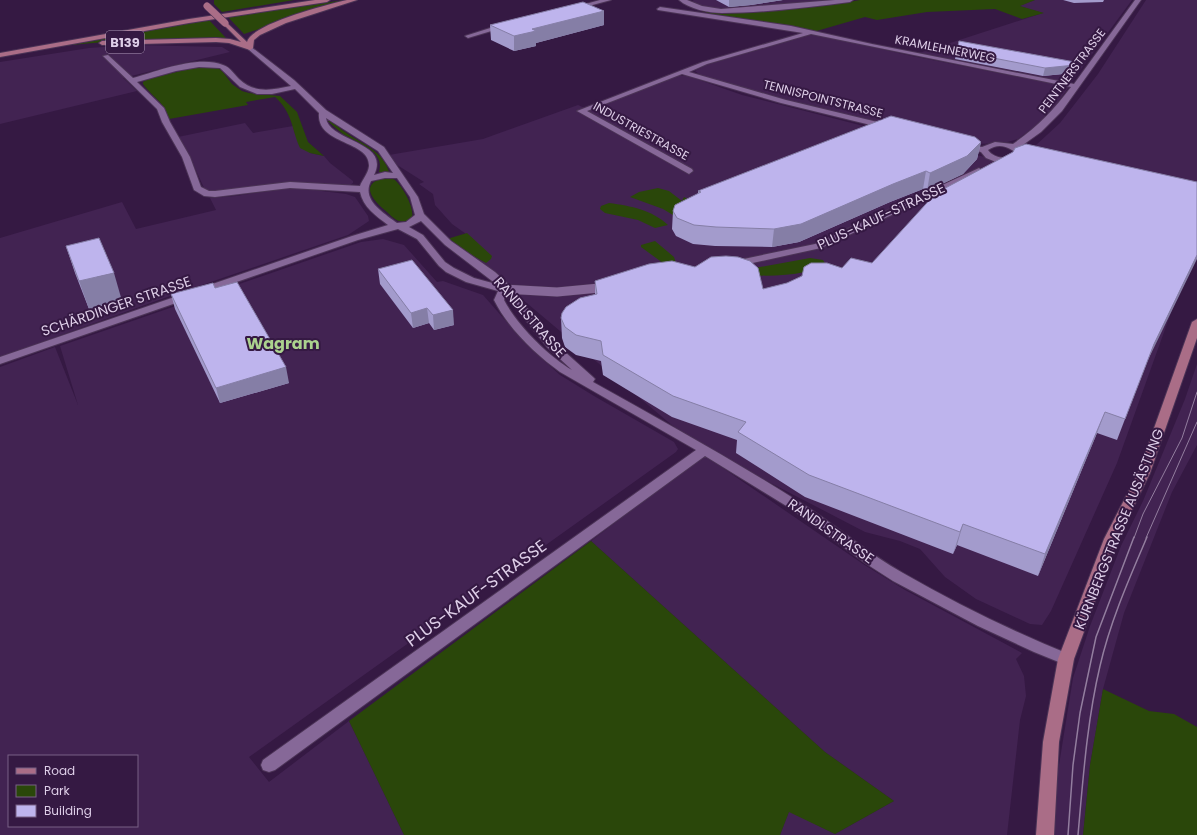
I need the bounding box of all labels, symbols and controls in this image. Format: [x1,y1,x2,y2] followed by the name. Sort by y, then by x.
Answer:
[1034,25,1109,117] street label: PEINTNERSTRASSE
[894,30,997,67] street label: KRAMLEHNERWEG
[106,31,144,53] road number: B139
[761,75,885,122] street label: TENNISPOINTSTRASSE
[590,97,692,164] street label: INDUSTRIESTRASSE
[814,178,948,254] street label: PLUS-KAUF-STRASSE
[38,271,194,341] street label: SCHÄRDINGER STRASSE
[489,272,571,362] street label: RANDLSTRASSE
[246,332,320,355] district label: Wagram
[1069,426,1169,632] street label: KÜRNBERGSTRASSE AUSÄSTUNG
[784,494,878,568] street label: RANDLSTRASSE
[401,534,551,652] street label: PLUS-KAUF-STRASSE
[8,755,138,827] legend
[44,762,75,779] text: Road
[44,782,71,799] text: Park
[44,802,92,819] text: Building

